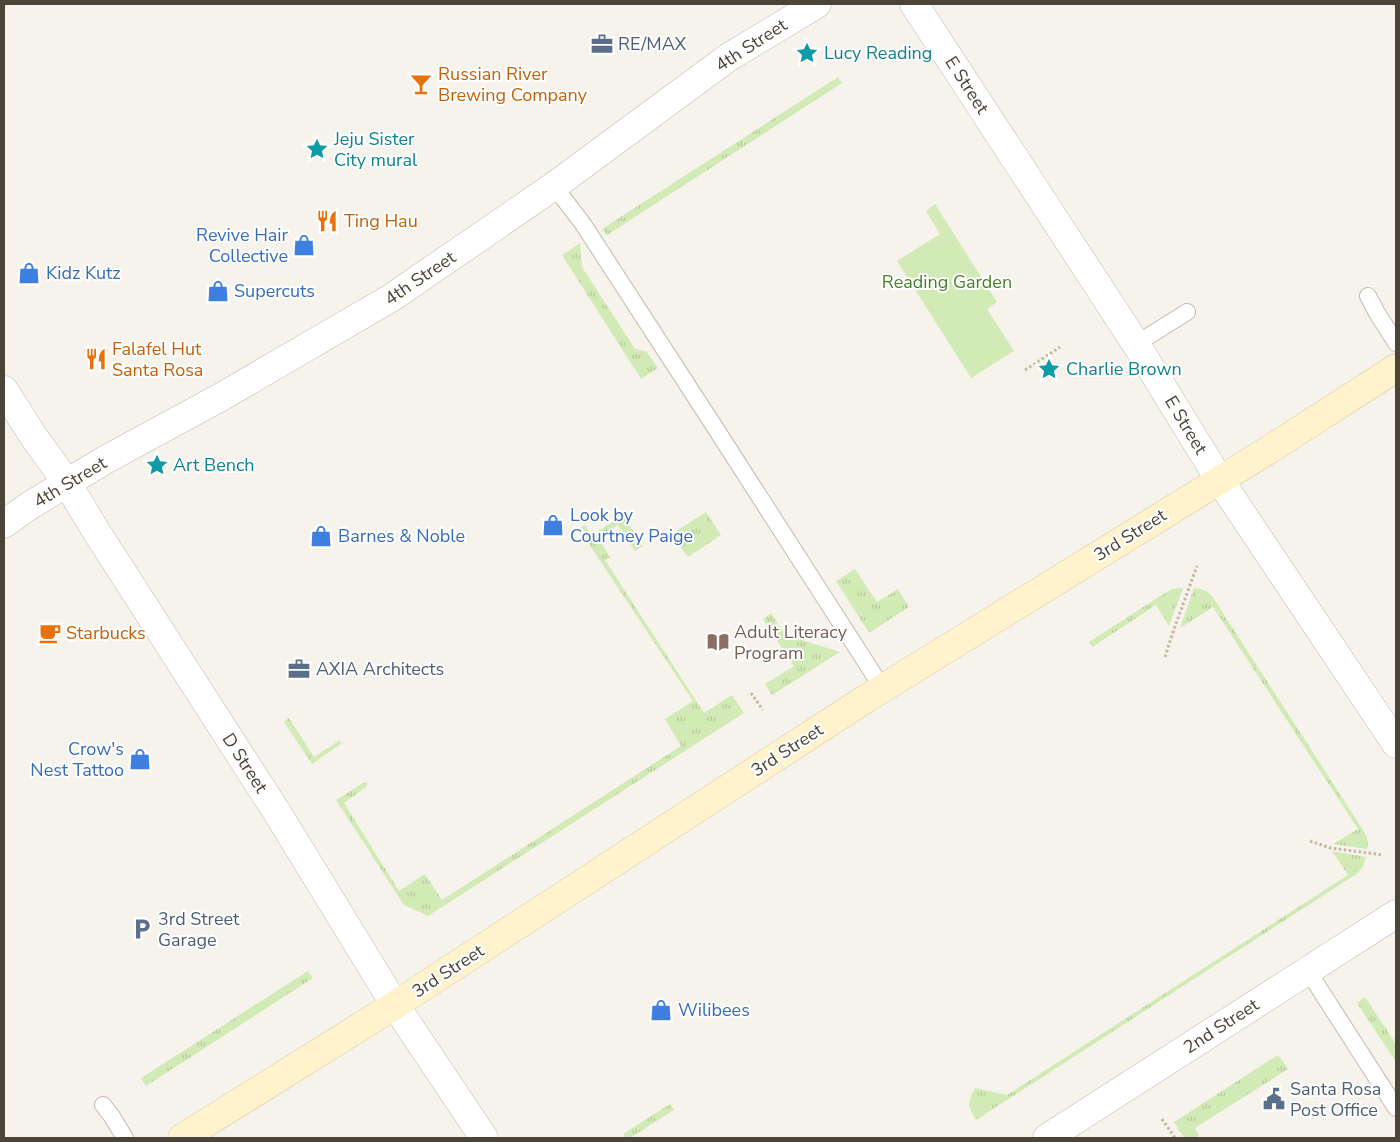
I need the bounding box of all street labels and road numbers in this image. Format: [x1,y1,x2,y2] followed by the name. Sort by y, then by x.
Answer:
[710,12,792,77] street label: 4th Street
[939,52,995,119] street label: E Street
[380,245,461,311] street label: 4th Street
[1159,391,1213,459] street label: E Street
[29,450,112,513] street label: 4th Street
[1089,503,1171,567] street label: 3rd Street
[746,717,828,782] street label: 3rd Street
[217,728,274,798] street label: D Street
[407,938,489,1003] street label: 3rd Street
[1179,992,1264,1059] street label: 2nd Street

